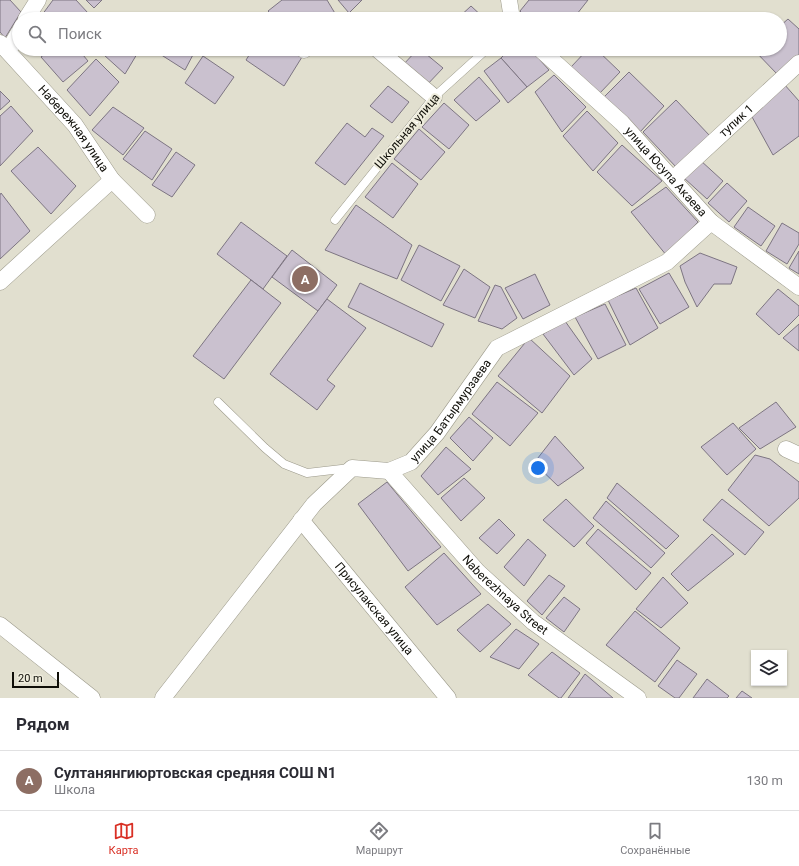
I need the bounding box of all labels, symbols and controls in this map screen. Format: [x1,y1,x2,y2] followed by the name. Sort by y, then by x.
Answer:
[12,12,787,56] search box
[26,23,48,45] icon: search
[58,25,102,43] text: Поиск
[35,82,112,175] street label: Набережная улица
[371,91,443,171] street label: Школьная улица
[716,101,756,140] street label: тупик 1
[622,124,710,219] street label: улица Юсупа Акаева
[292,264,318,294] pin: A
[407,356,494,465] street label: улица Батырмурзаева
[528,458,548,478] your location
[459,552,551,637] street label: Naberezhnaya Street
[332,560,416,658] street label: Присулакская улица
[751,650,787,686] map controls
[751,650,787,686] button: layers
[12,670,59,689] scale bar
[18,672,43,685] text: 20 m
[16,714,70,734] text: Рядом
[54,764,336,782] text: Султанянгиюртовская средняя СОШ N1
[25,773,33,788] text: A
[746,773,783,788] text: 130 m
[54,782,95,797] text: Школа
[109,820,139,857] tab: Карта
[356,820,403,857] tab: Маршрут
[620,820,690,857] tab: Сохранённые

